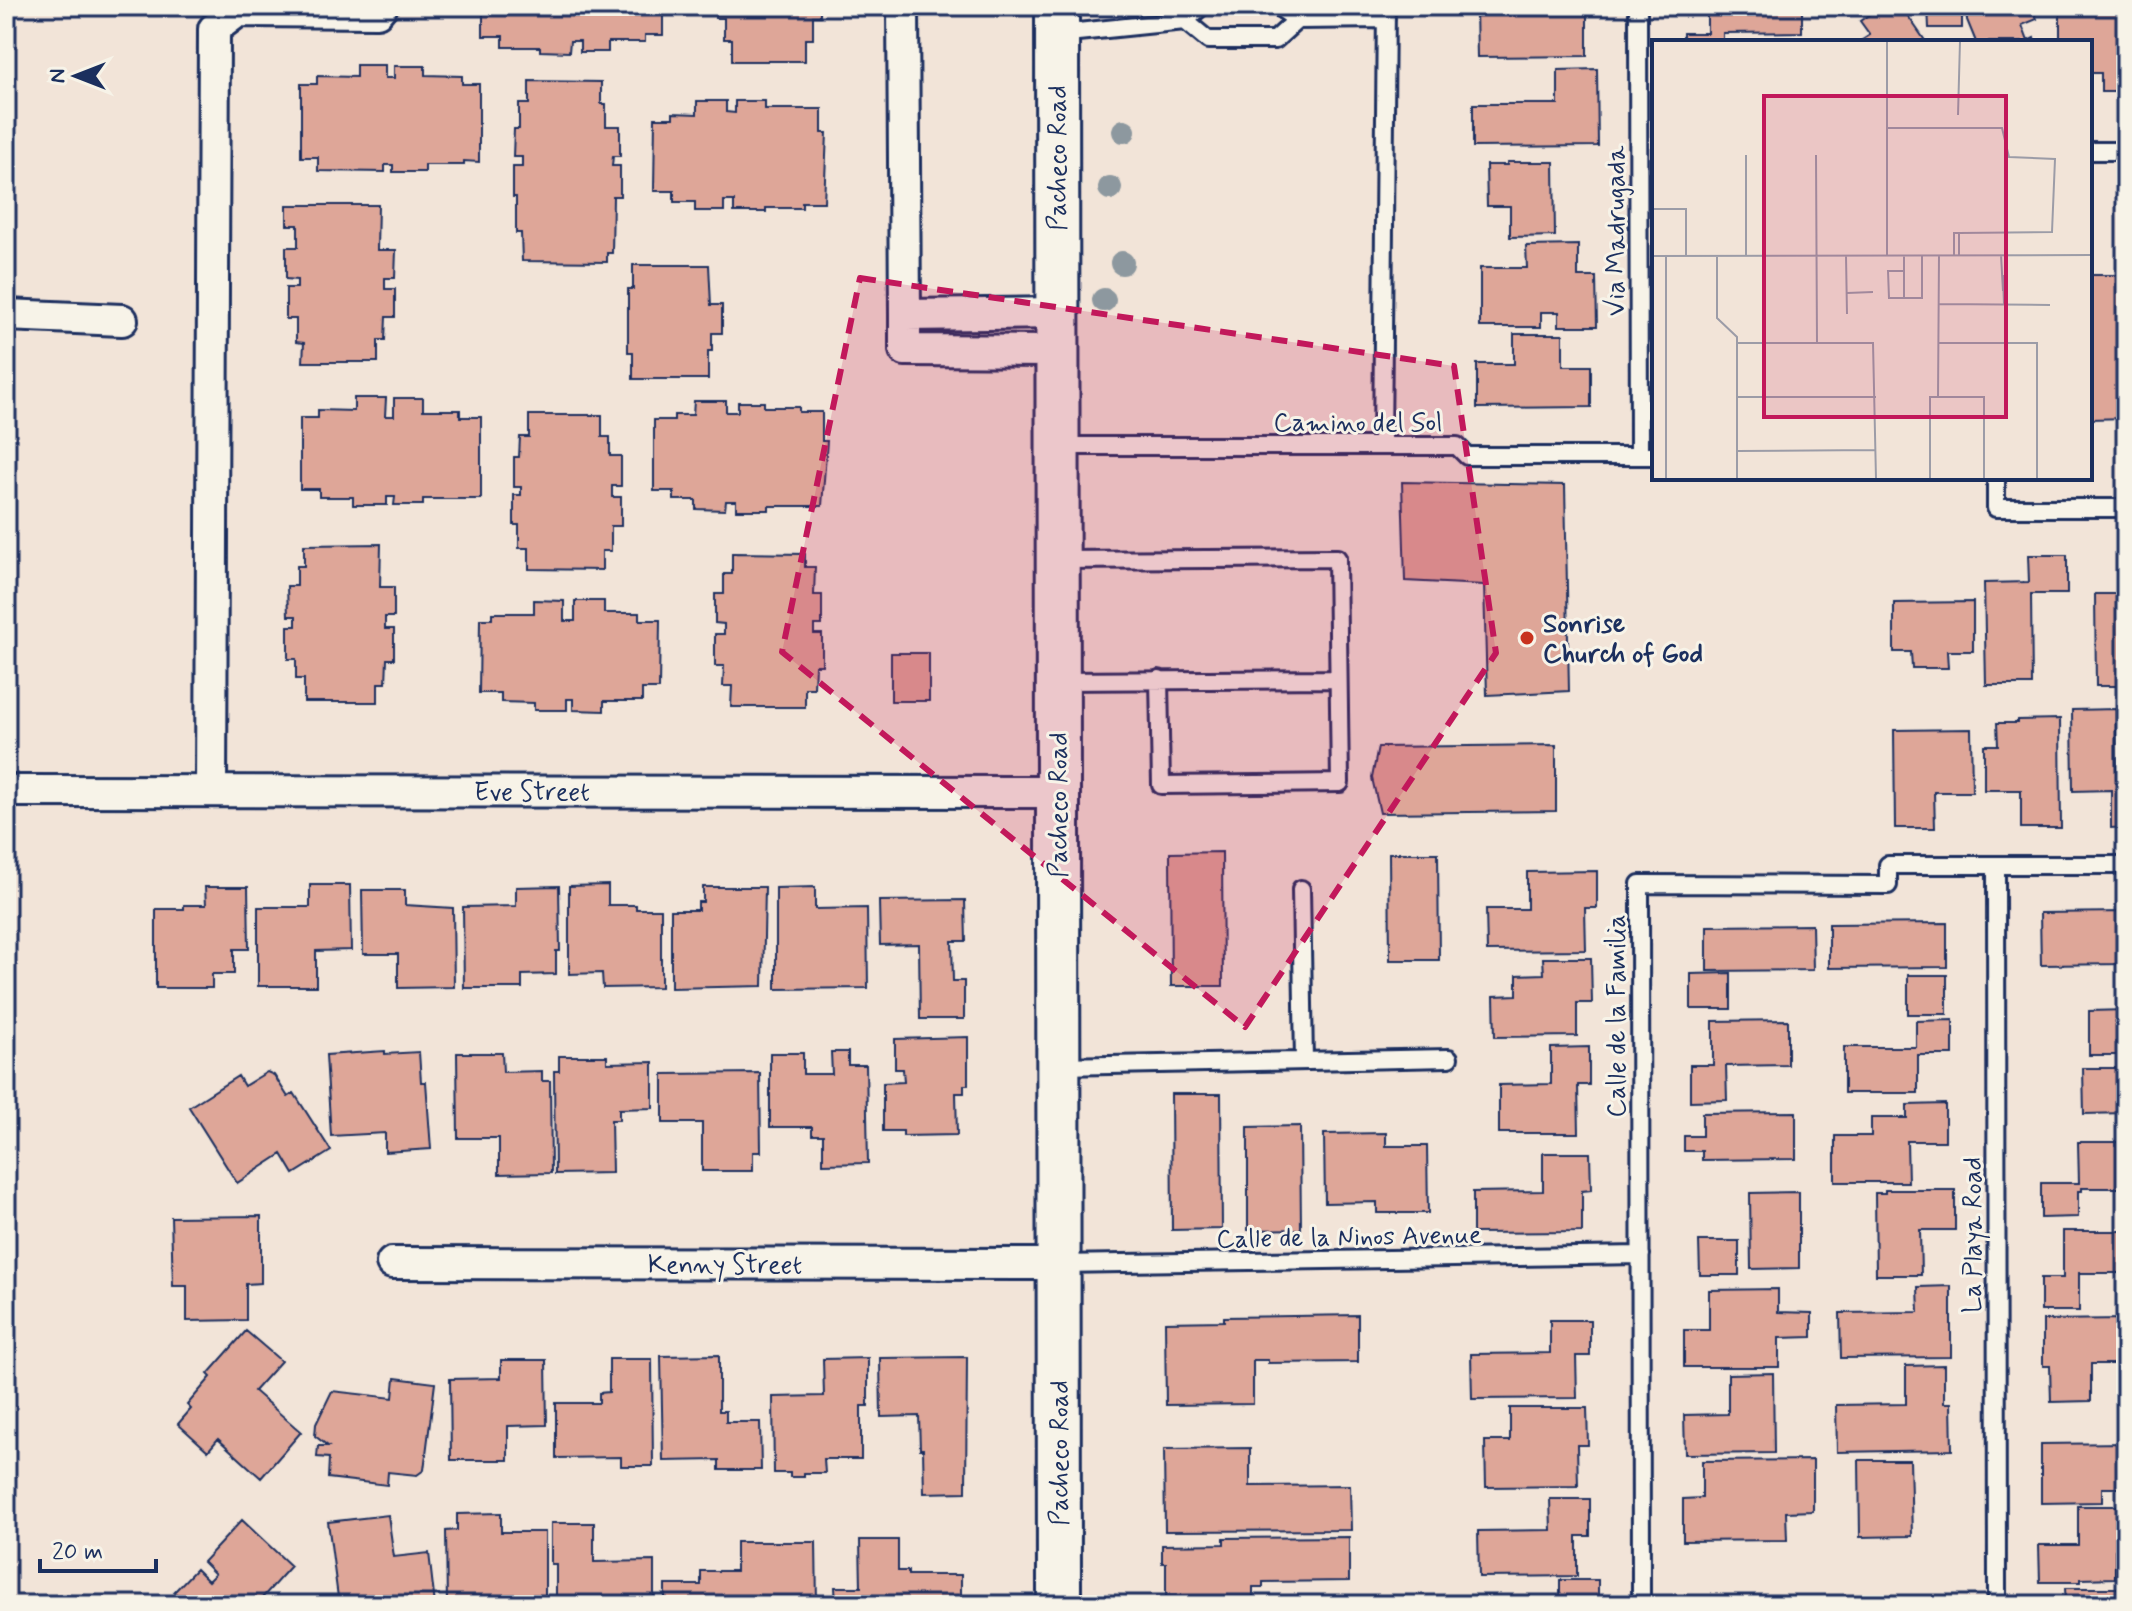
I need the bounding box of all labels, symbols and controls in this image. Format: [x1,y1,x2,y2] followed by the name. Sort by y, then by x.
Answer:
[36,36,116,116] north arrow
[1652,40,2092,480] inset map
[44,69,72,83] text: N
[1042,85,1076,231] street label: Pacheco Road
[1600,145,1634,316] street label: Via Madrugada
[1273,407,1443,441] street label: Camino del Sol
[1543,608,1703,672] place label: Sonrise Church of God
[1518,629,1536,647] marker: Sonrise Church of God
[1043,732,1077,878] street label: Pacheco Road
[474,776,590,810] street label: Eve Street
[1601,914,1635,1118] street label: Calle de la Familia
[1957,1157,1991,1313] street label: La Playa Road
[1216,1219,1482,1257] street label: Calle de la Ninos Avenue
[648,1249,802,1283] street label: Kenny Street
[1044,1380,1078,1526] street label: Pacheco Road
[40,1523,156,1573] scale bar
[52,1537,103,1568] text: 20 m

